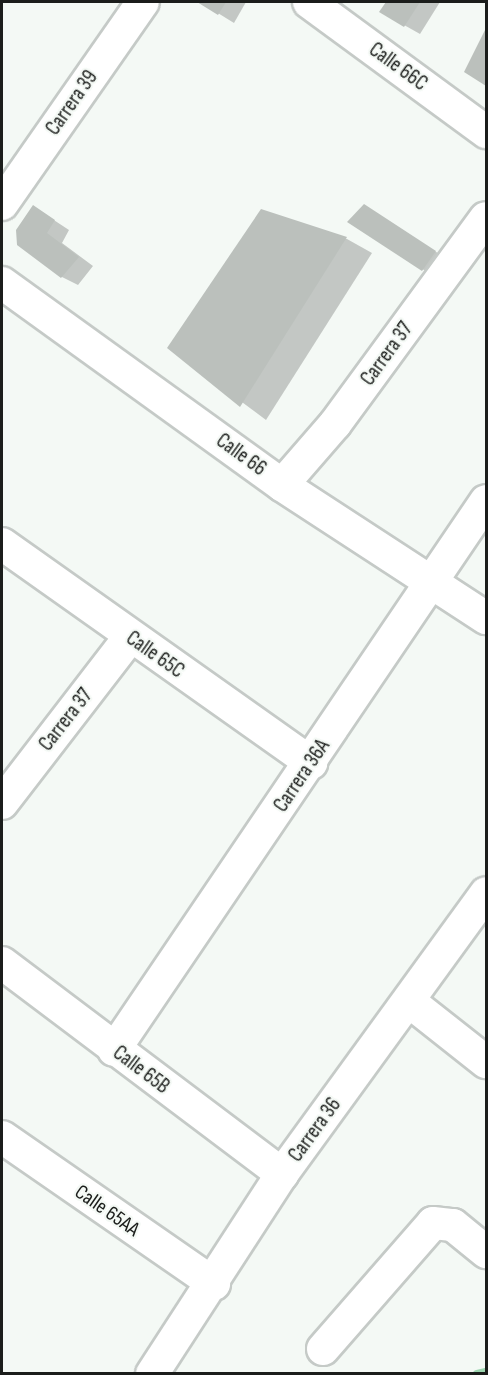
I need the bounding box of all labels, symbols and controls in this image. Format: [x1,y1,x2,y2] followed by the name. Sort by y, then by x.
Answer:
[364,37,432,97] street label: Calle 66C
[41,66,103,140] street label: Carrera 39
[356,317,418,391] street label: Carrera 37
[211,428,271,482] street label: Calle 66
[121,626,189,684] street label: Calle 65C
[34,684,98,756] street label: Carrera 37
[269,735,335,817] street label: Carrera 36A
[108,1041,174,1099] street label: Calle 65B
[283,1093,347,1167] street label: Carrera 36
[70,1180,144,1242] street label: Calle 65AA

